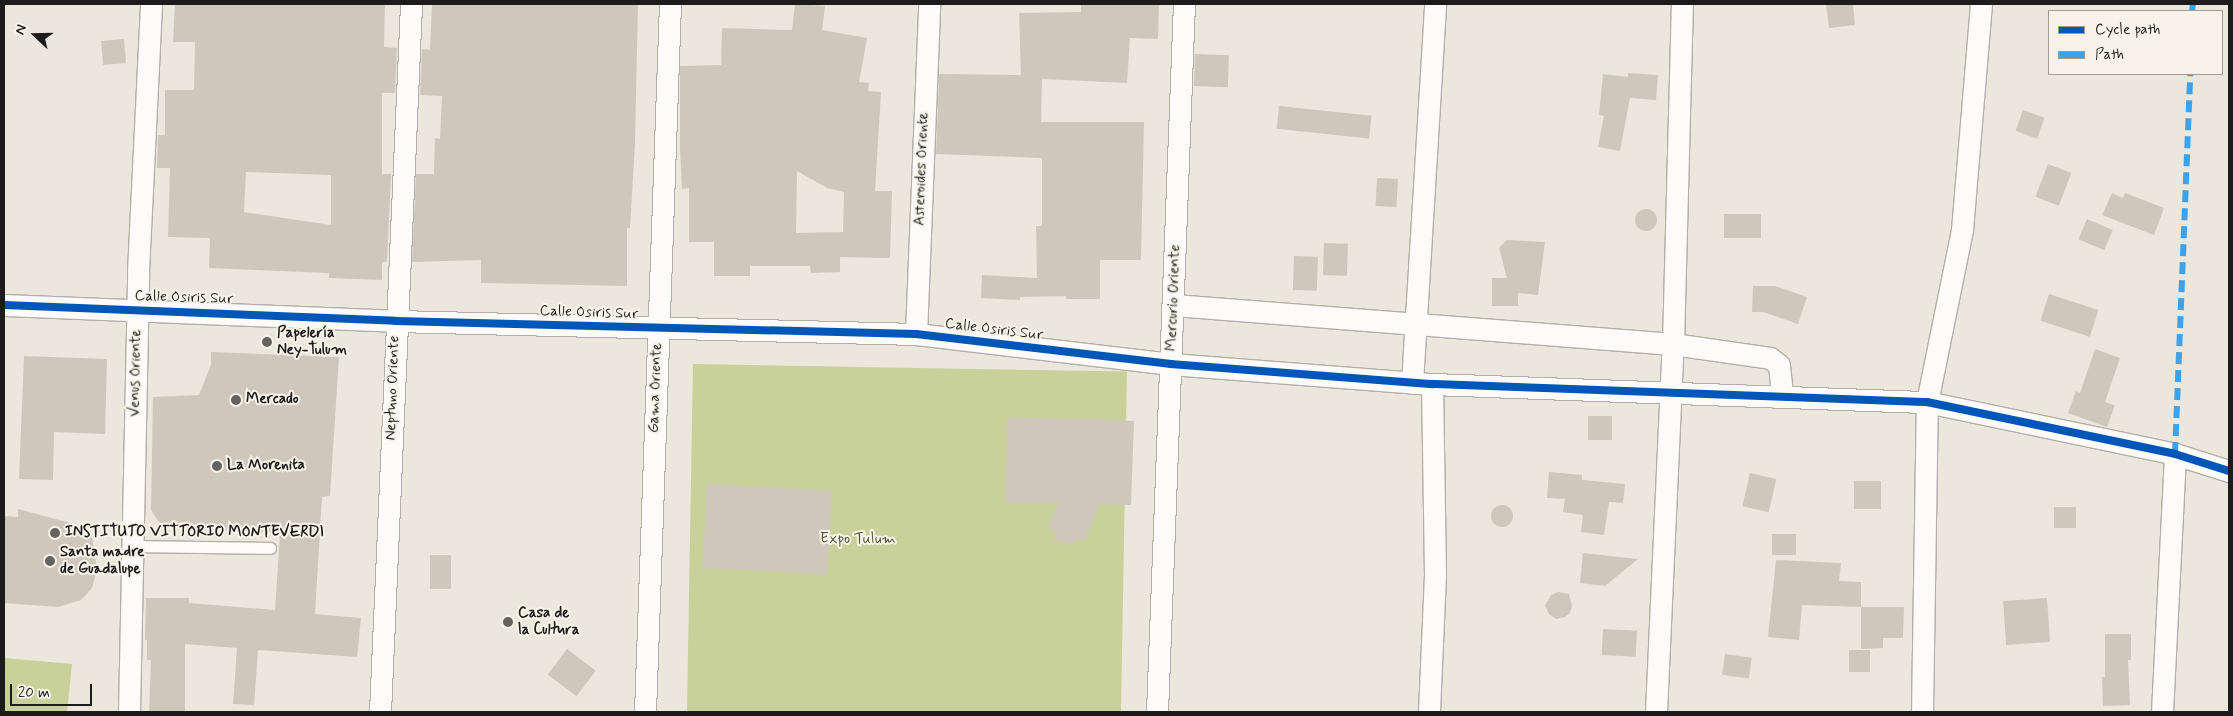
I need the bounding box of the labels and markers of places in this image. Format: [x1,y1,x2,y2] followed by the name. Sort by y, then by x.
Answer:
[277,324,347,359] place label: Papelería Ney-Tulum
[261,336,273,348] marker: Papelería Ney-Tulum
[246,391,299,409] place label: Mercado
[230,394,242,406] marker: Mercado
[227,457,312,475] place label: La Morenita
[211,460,223,472] marker: La Morenita
[65,524,323,542] place label: INSTITUTO VITTORIO MONTEVERDI
[49,527,61,539] marker: INSTITUTO VITTORIO MONTEVERDI
[60,543,143,578] place label: Santa madre de Guadalupe
[44,555,56,567] marker: Santa madre de Guadalupe
[518,604,584,639] place label: Casa de la Cultura
[502,616,514,628] marker: Casa de la Cultura

